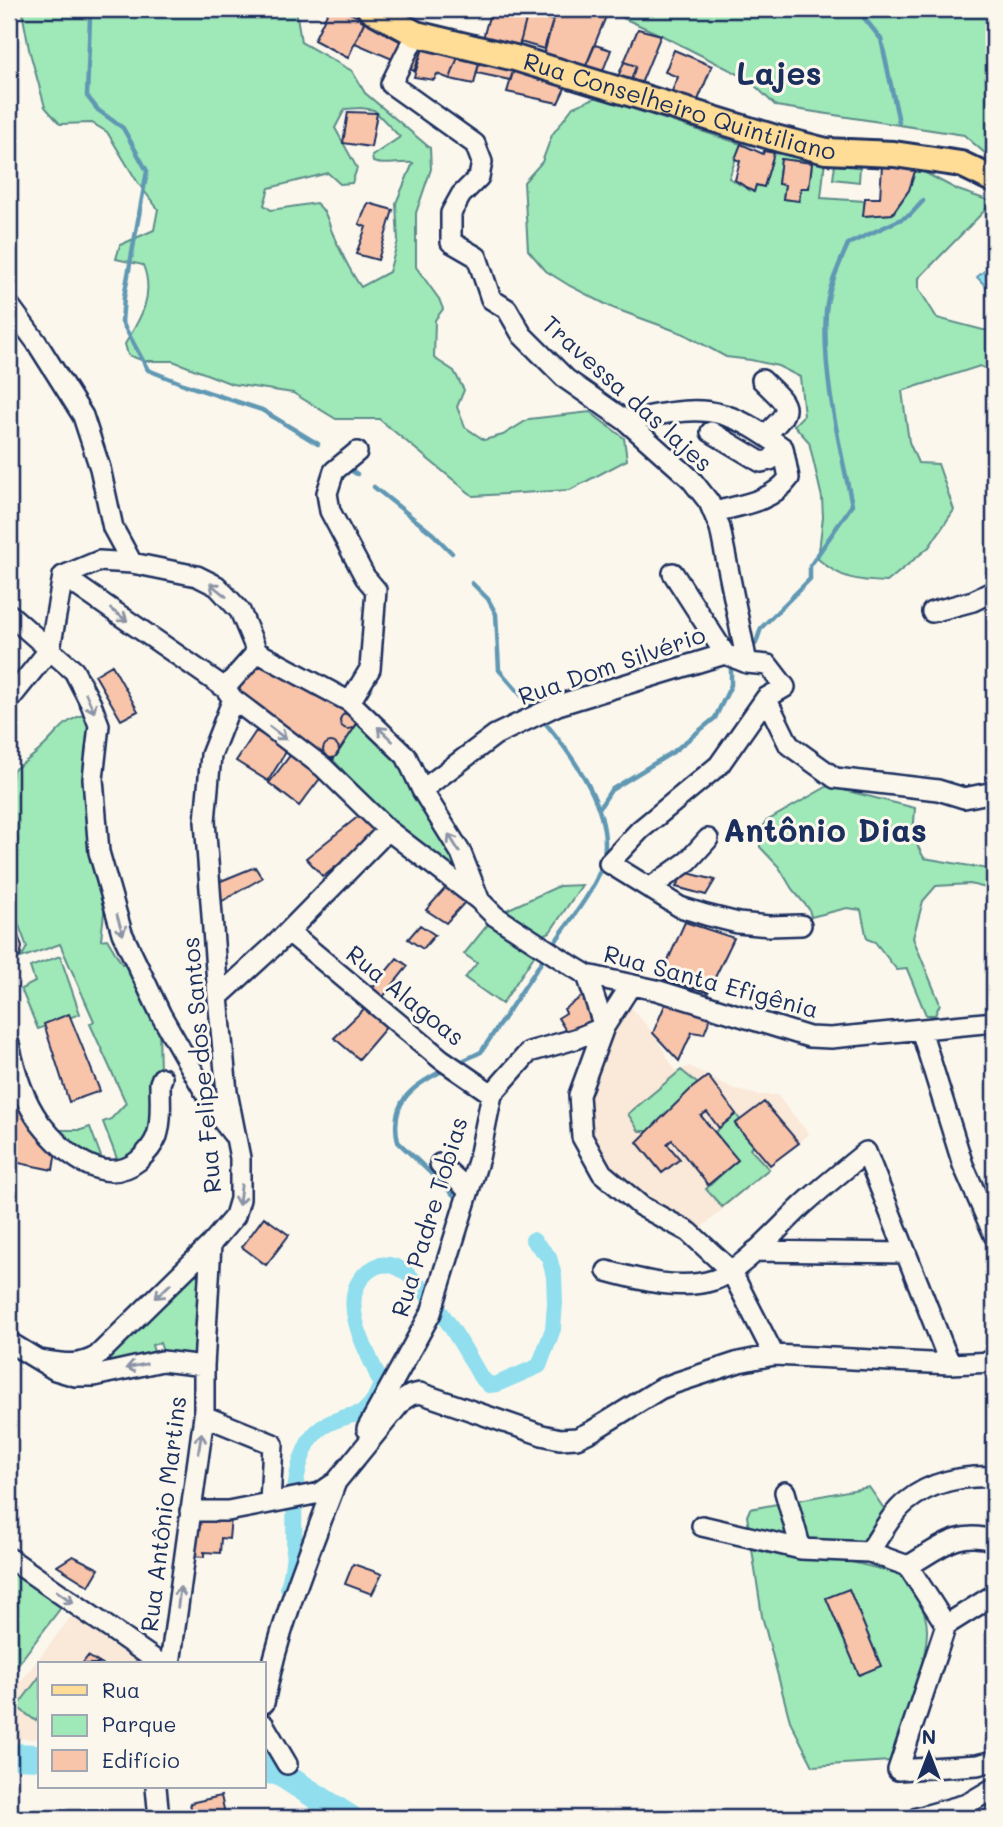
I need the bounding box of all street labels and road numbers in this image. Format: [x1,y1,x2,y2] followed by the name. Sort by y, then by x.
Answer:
[520,45,836,165] street label: Rua Conselheiro Quintiliano
[536,308,720,478] street label: Travessa das lajes
[514,618,709,711] street label: Rua Dom Silvério
[174,936,227,1195] street label: Rua Felipe dos Santos
[601,937,822,1024] street label: Rua Santa Efigênia
[340,938,471,1052] street label: Rua Alagoas
[383,1113,474,1320] street label: Rua Padre Tobias
[133,1394,192,1634] street label: Rua Antônio Martins

